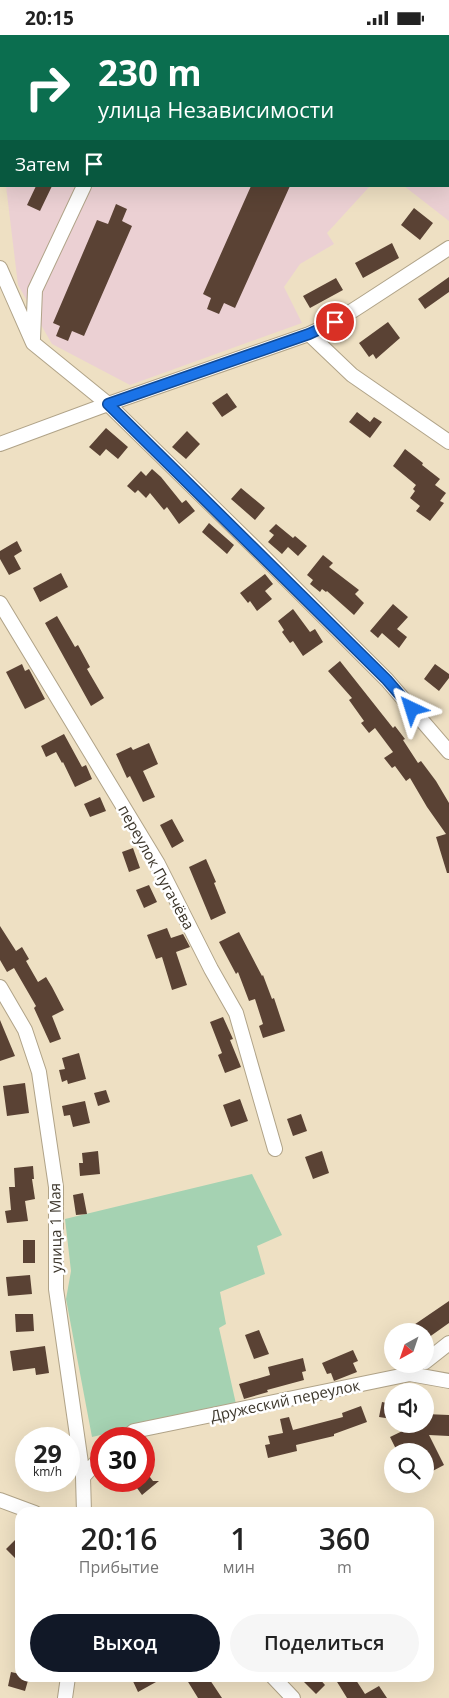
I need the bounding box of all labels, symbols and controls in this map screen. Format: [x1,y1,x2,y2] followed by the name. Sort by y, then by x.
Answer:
[25,5,74,31] text: 20:15
[98,49,202,96] text: 230 m
[15,55,80,120] icon: right
[98,94,334,124] text: улица Независимости
[80,150,108,178] icon: arrive
[15,151,70,177] text: Затем
[314,301,356,343] pin
[321,308,349,336] icon: arrive
[385,682,437,734] position arrow
[114,801,200,933] street label: переулок Пугачёва
[44,1183,66,1273] street label: улица 1 Мая
[384,1323,434,1373] north arrow
[384,1323,434,1493] map controls
[208,1374,362,1426] street label: Дружеский переулок
[384,1383,434,1433] button: sound
[90,1427,155,1492] speed limit sign: 30
[33,1436,62,1470] text: 29
[384,1443,434,1493] button: search
[33,1463,62,1480] text: km/h
[80,1518,157,1559] text: 20:16
[230,1518,247,1559] text: 1
[319,1518,370,1559] text: 360
[79,1556,159,1578] text: Прибытие
[223,1556,255,1578] text: мин
[337,1556,352,1578] text: m
[30,1614,220,1672] button: Выход
[230,1614,419,1672] button: Поделиться

